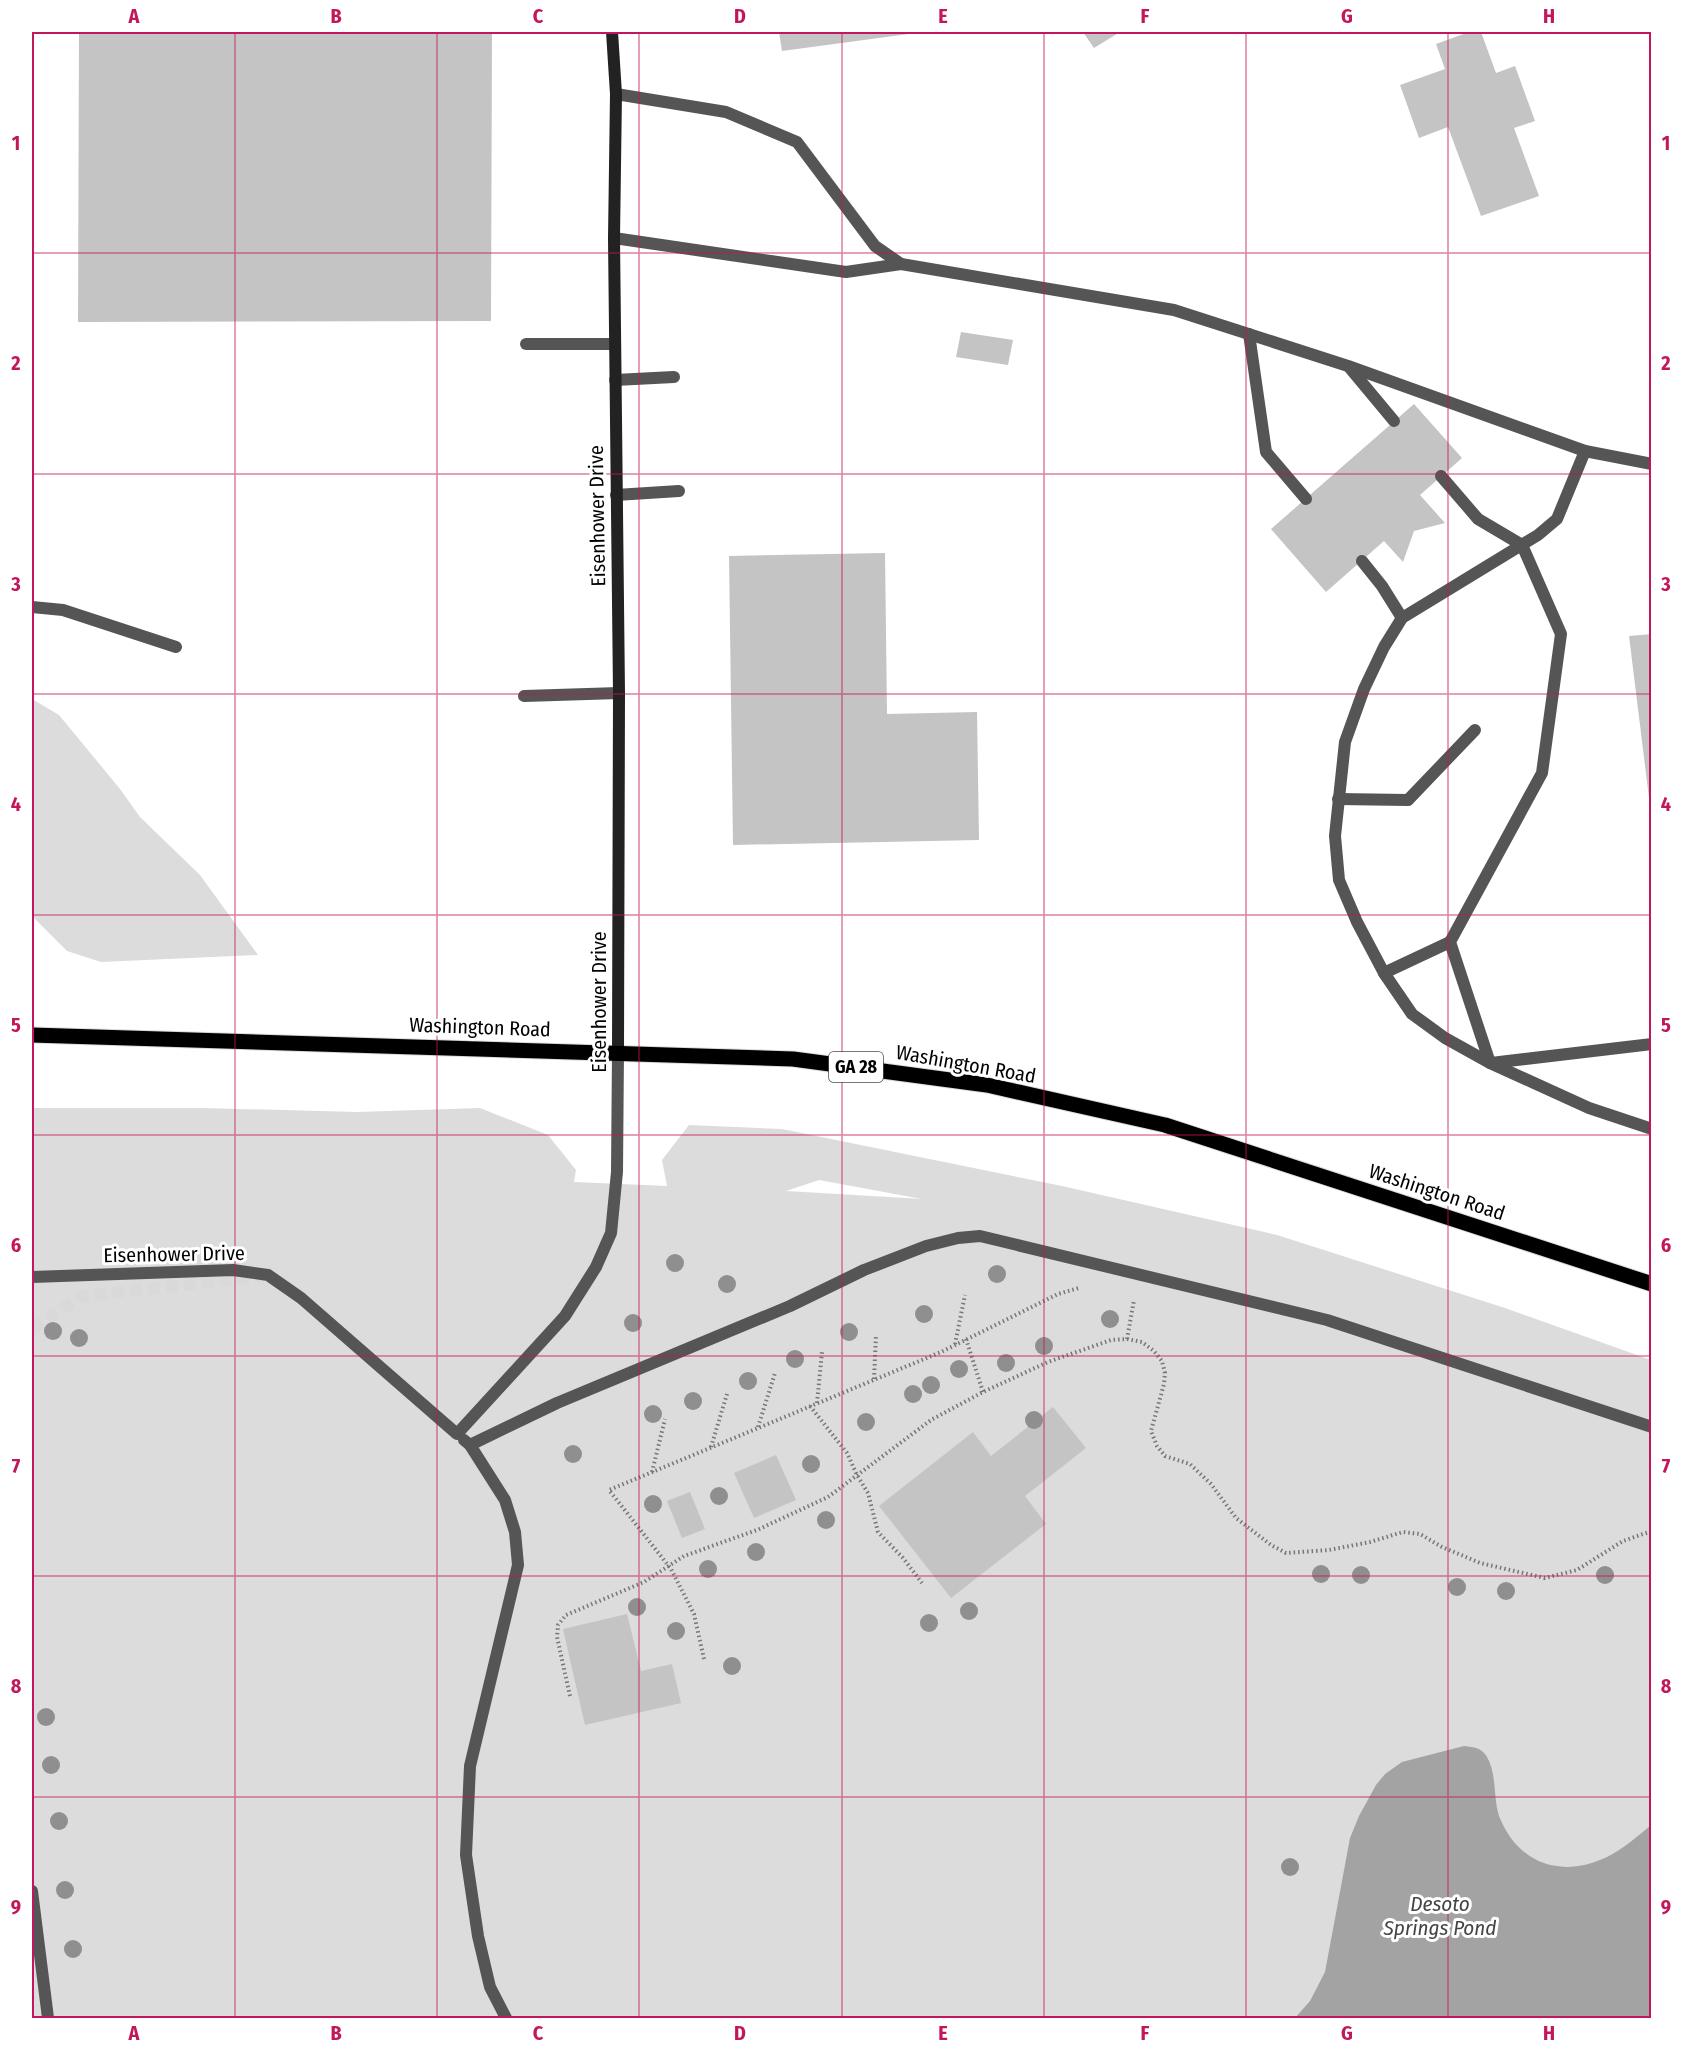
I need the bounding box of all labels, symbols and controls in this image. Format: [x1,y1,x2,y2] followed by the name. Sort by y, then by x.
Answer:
[128,4,141,28] text: A
[330,4,342,28] text: B
[533,4,544,28] text: C
[734,4,746,28] text: D
[938,4,948,28] text: E
[1141,4,1150,28] text: F
[1341,4,1353,28] text: G
[1543,4,1555,28] text: H
[12,131,20,155] text: 1
[1662,131,1670,155] text: 1
[10,351,21,375] text: 2
[1660,351,1671,375] text: 2
[584,445,610,587] street label: Eisenhower Drive
[10,572,21,596] text: 3
[1660,572,1671,596] text: 3
[11,792,21,816] text: 4
[1661,792,1671,816] text: 4
[587,931,611,1073] street label: Eisenhower Drive
[11,1013,21,1037] text: 5
[409,1013,551,1041] street label: Washington Road
[1661,1013,1671,1037] text: 5
[894,1040,1038,1088] street label: Washington Road
[829,1052,883,1082] road number: GA 28
[1366,1159,1508,1225] street label: Washington Road
[11,1233,21,1257] text: 6
[1661,1233,1671,1257] text: 6
[103,1241,245,1267] street label: Eisenhower Drive
[12,1454,21,1478] text: 7
[1662,1454,1671,1478] text: 7
[11,1674,22,1698] text: 8
[1661,1674,1672,1698] text: 8
[1383,1891,1496,1941] water label: Desoto Springs Pond
[11,1895,21,1919] text: 9
[1661,1895,1671,1919] text: 9
[128,2021,141,2045] text: A
[330,2021,342,2045] text: B
[533,2021,544,2045] text: C
[734,2021,746,2045] text: D
[938,2021,948,2045] text: E
[1141,2021,1150,2045] text: F
[1341,2021,1353,2045] text: G
[1543,2021,1555,2045] text: H

